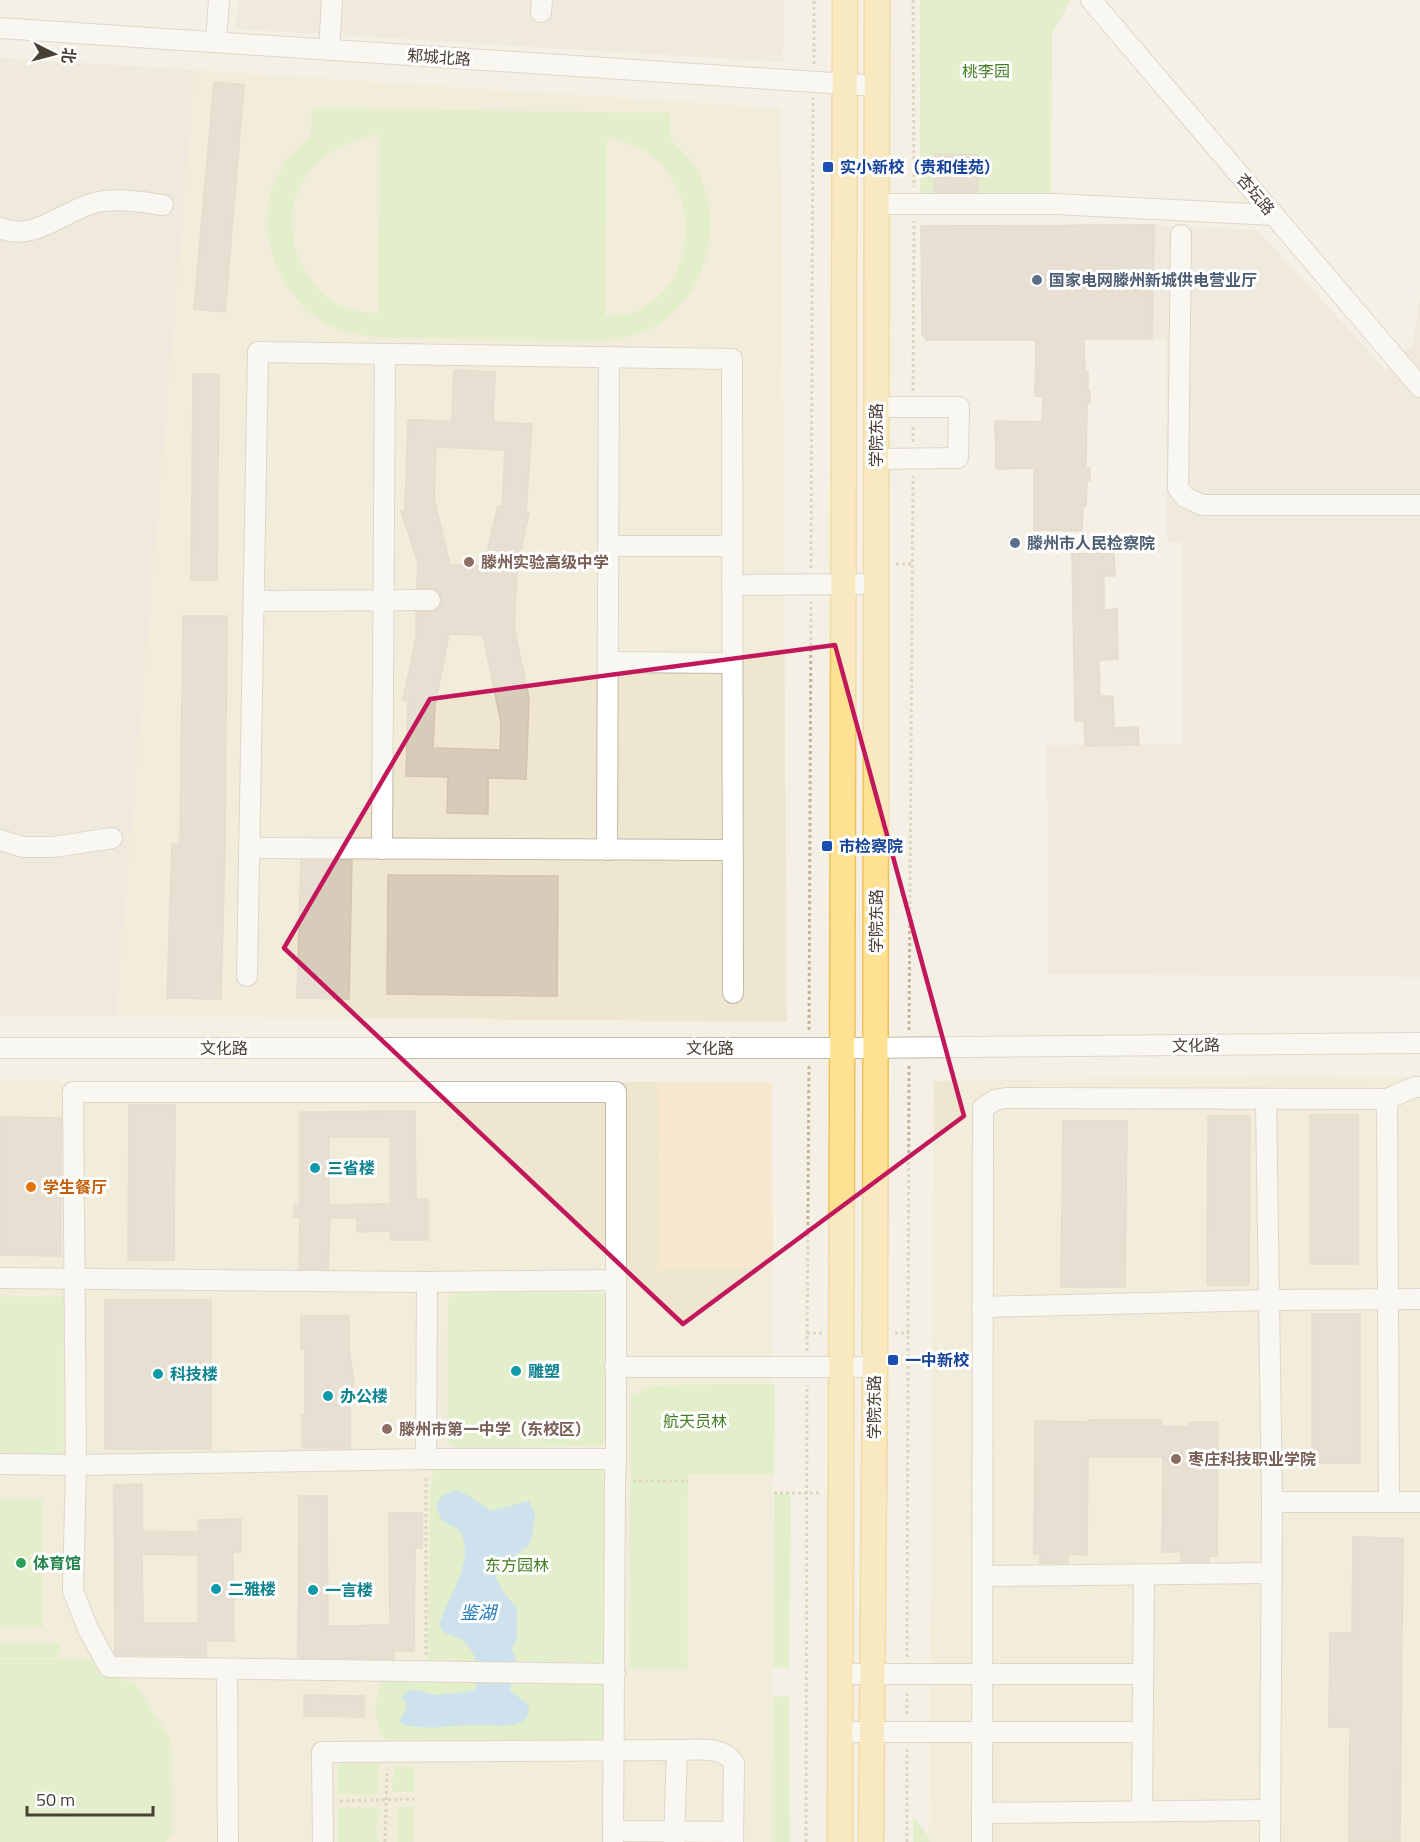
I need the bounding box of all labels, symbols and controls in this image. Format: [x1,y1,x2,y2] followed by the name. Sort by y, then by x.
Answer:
[24,24,84,84] north arrow
[406,43,472,71] street label: 邾城北路
[56,46,82,65] text: 北
[962,59,1010,83] park label: 桃李园
[840,155,1000,179] place label: 实小新校（贵和佳苑）
[821,160,835,174] marker: 实小新校（贵和佳苑）
[1231,168,1281,220] street label: 杏坛路
[1049,268,1257,292] place label: 国家电网滕州新城供电营业厅
[1030,273,1044,287] marker: 国家电网滕州新城供电营业厅
[864,403,888,467] street label: 学院东路
[1027,531,1155,555] place label: 滕州市人民检察院
[1008,536,1022,550] marker: 滕州市人民检察院
[481,550,609,574] place label: 滕州实验高级中学
[462,555,476,569] marker: 滕州实验高级中学
[839,834,903,858] place label: 市检察院
[820,839,834,853] marker: 市检察院
[864,889,888,953] street label: 学院东路
[1172,1033,1220,1057] street label: 文化路
[200,1036,248,1060] street label: 文化路
[686,1036,734,1060] street label: 文化路
[327,1156,375,1180] place label: 三省楼
[308,1161,322,1175] marker: 三省楼
[43,1175,107,1199] place label: 学生餐厅
[24,1180,38,1194] marker: 学生餐厅
[905,1348,970,1372] place label: 一中新校
[886,1353,900,1367] marker: 一中新校
[528,1359,560,1383] place label: 雕塑
[170,1362,218,1386] place label: 科技楼
[509,1364,523,1378] marker: 雕塑
[151,1367,165,1381] marker: 科技楼
[862,1375,886,1439] street label: 学院东路
[340,1384,388,1408] place label: 办公楼
[321,1389,335,1403] marker: 办公楼
[663,1409,727,1433] park label: 航天员林
[399,1417,591,1441] place label: 滕州市第一中学（东校区）
[380,1422,394,1436] marker: 滕州市第一中学（东校区）
[1188,1447,1316,1471] place label: 枣庄科技职业学院
[1169,1452,1183,1466] marker: 枣庄科技职业学院
[33,1551,81,1575] place label: 体育馆
[485,1553,549,1577] park label: 东方园林
[14,1556,28,1570] marker: 体育馆
[228,1577,276,1601] place label: 二雅楼
[325,1578,373,1602] place label: 一言楼
[209,1582,223,1596] marker: 二雅楼
[306,1583,320,1597] marker: 一言楼
[460,1599,499,1626] water label: 鉴湖
[27,1779,153,1817] scale bar
[36,1786,75,1813] text: 50 m

